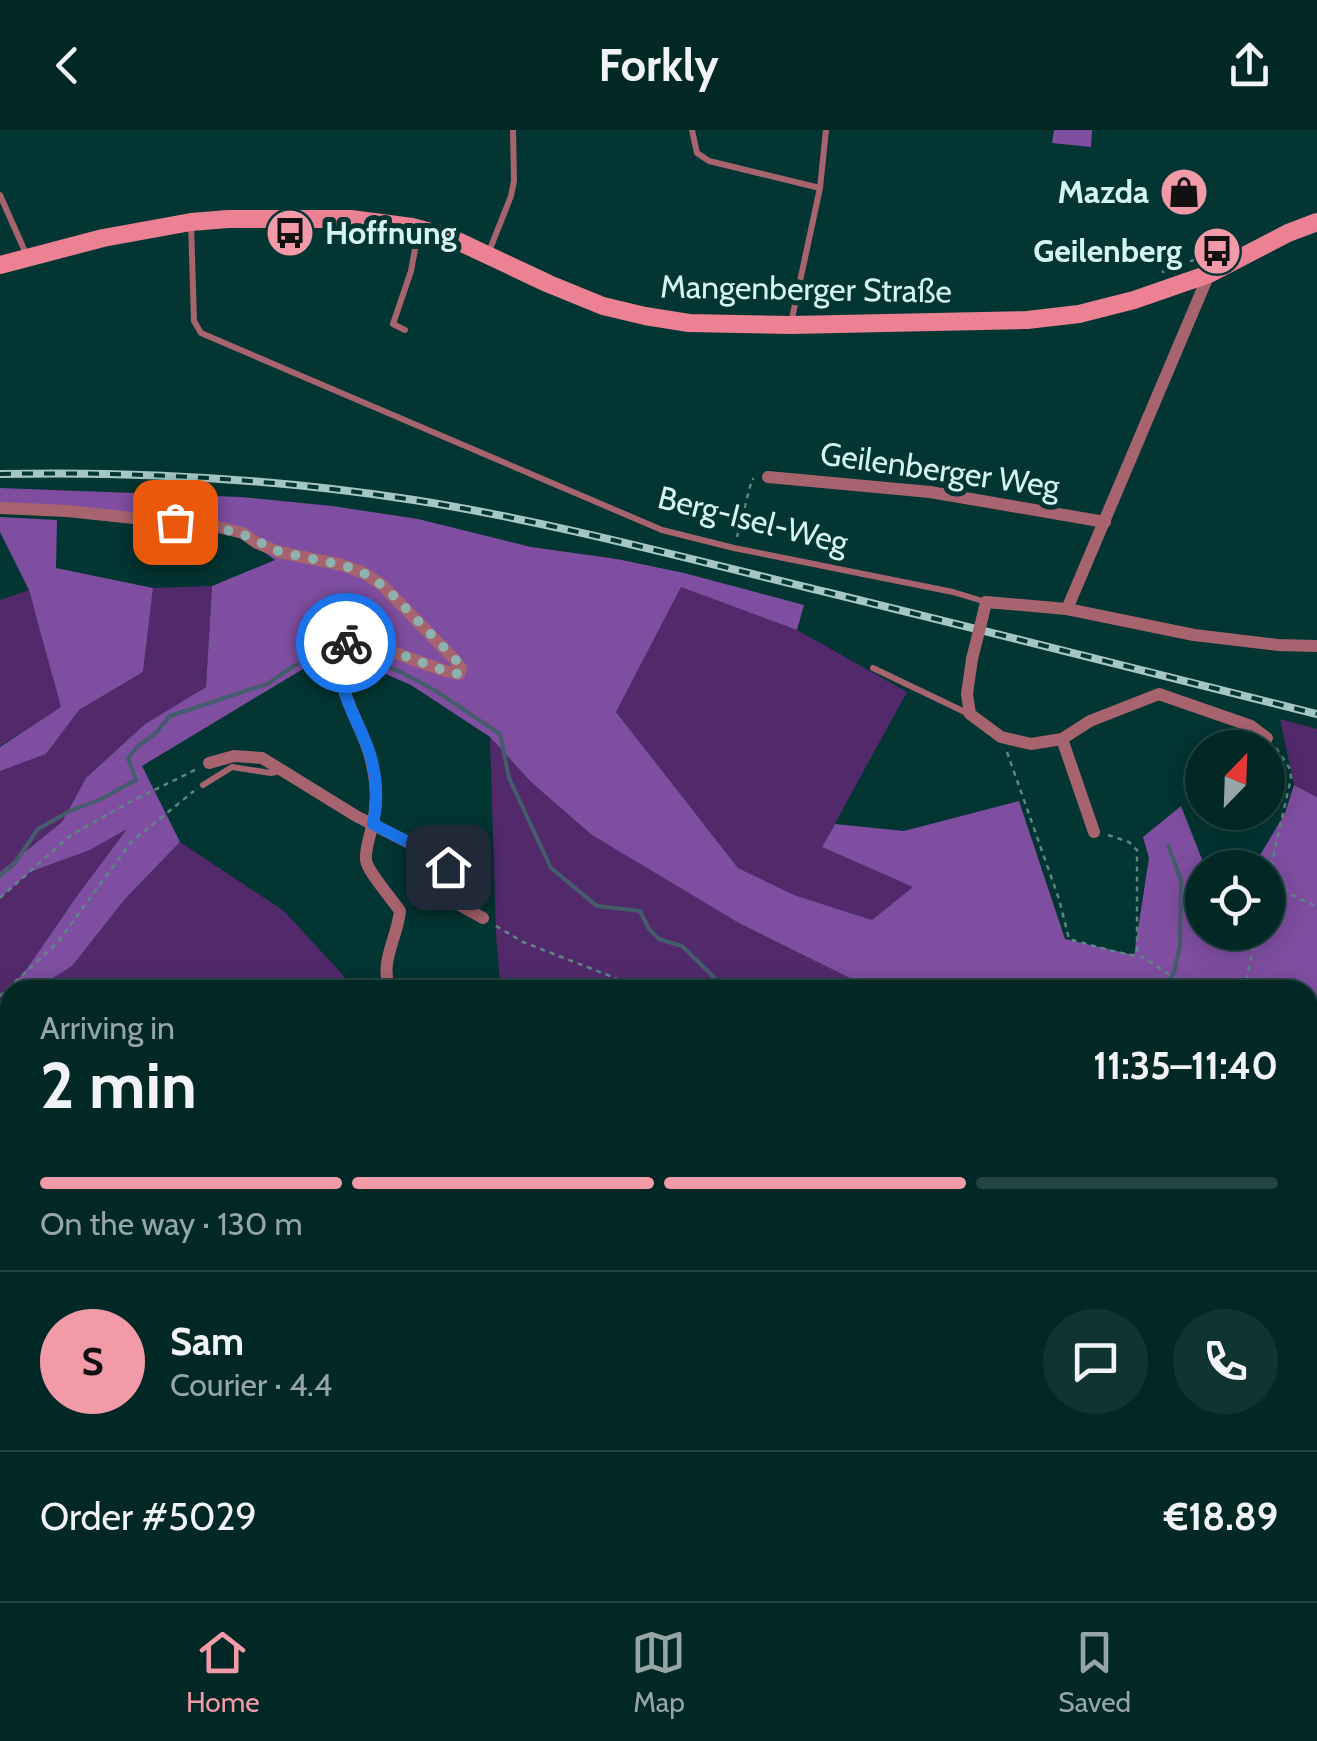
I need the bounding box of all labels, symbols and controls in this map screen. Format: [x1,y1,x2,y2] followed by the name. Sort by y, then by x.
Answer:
[40,38,95,93] icon: back
[598,38,719,92] text: Forkly
[1222,38,1277,93] icon: share
[1158,166,1210,218] shop icon: Mazda
[1058,172,1149,211] place label: Mazda
[264,207,316,259] bus stop icon: Hoffnung
[325,213,457,252] place label: Hoffnung
[1191,225,1243,277] bus stop icon: Geilenberg
[1033,231,1182,270] place label: Geilenberg
[660,266,952,311] street label: Mangenberger Straße
[818,433,1063,506] street label: Geilenberger Weg
[654,477,853,562] street label: Berg-Isel-Weg
[133,480,218,565] pin
[148,495,203,550] icon: bag
[296,593,396,693] courier
[319,616,374,671] icon: bike
[1185,730,1285,830] north arrow
[1185,730,1285,950] map controls
[406,825,491,910] pin
[421,840,476,895] icon: home
[1185,850,1285,950] button: locate
[40,1008,175,1047] text: Arriving in
[1093,1042,1278,1089] text: 11:35–11:40
[40,1045,197,1124] text: 2 min
[40,1204,303,1243] text: On the way · 130 m
[1043,1309,1148,1414] button: chat
[1173,1309,1278,1414] button: phone
[170,1318,244,1365] text: Sam
[81,1338,104,1385] text: S
[170,1365,332,1404] text: Courier · 4.4
[40,1493,257,1540] text: Order #5029
[1164,1493,1278,1540] text: €18.89
[186,1625,260,1719] tab: Home
[631,1625,686,1719] tab: Map
[1058,1625,1131,1719] tab: Saved

